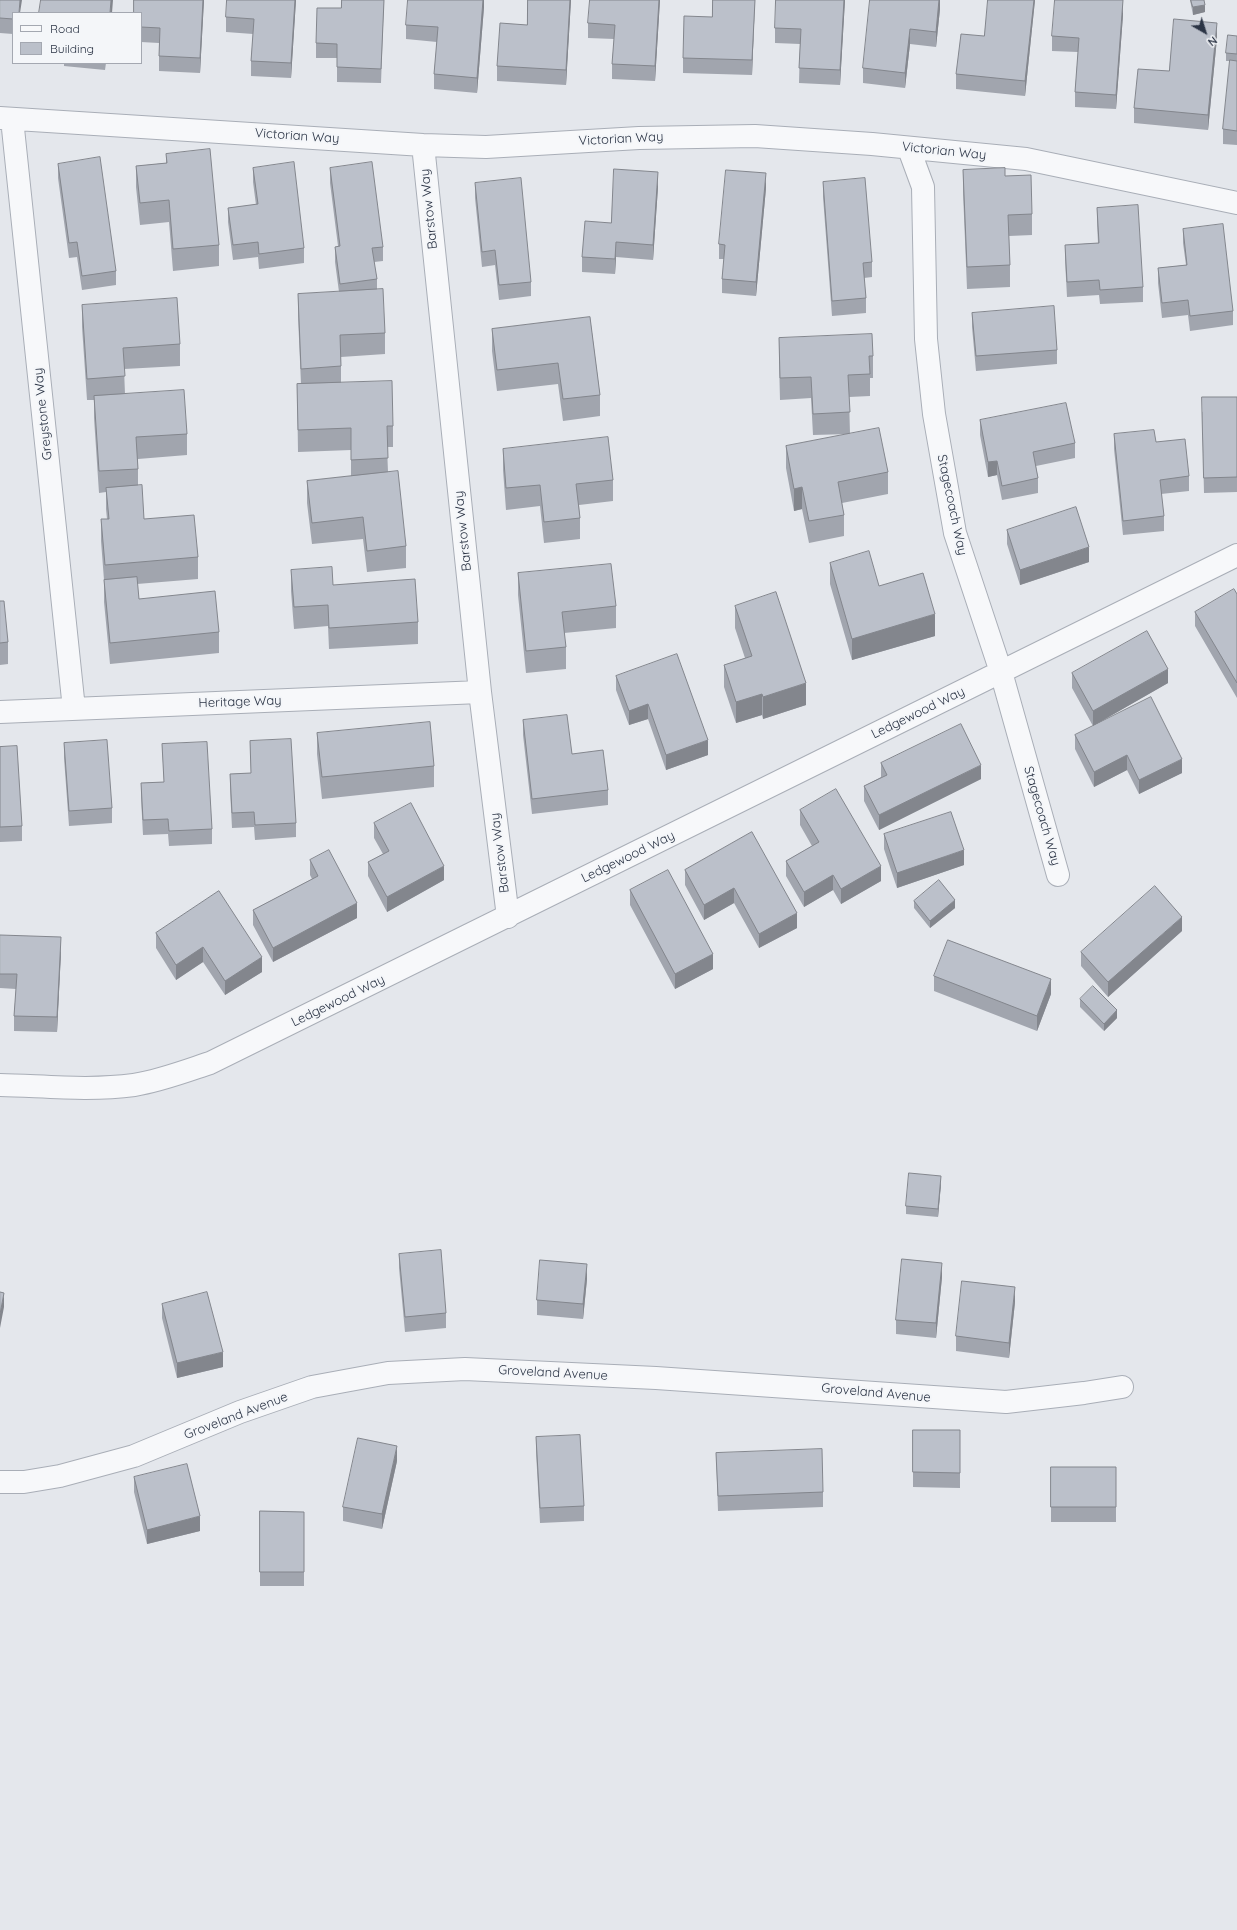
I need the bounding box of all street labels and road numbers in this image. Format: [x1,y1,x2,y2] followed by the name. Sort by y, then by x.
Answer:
[254,125,340,147] street label: Victorian Way
[578,129,664,149] street label: Victorian Way
[901,139,987,163] street label: Victorian Way
[417,168,441,250] street label: Barstow Way
[30,367,56,461] street label: Greystone Way
[934,453,970,557] street label: Stagecoach Way
[451,490,475,572] street label: Barstow Way
[869,684,967,742] street label: Ledgewood Way
[198,693,282,711] street label: Heritage Way
[1020,765,1064,867] street label: Stagecoach Way
[487,812,513,894] street label: Barstow Way
[579,828,677,886] street label: Ledgewood Way
[289,972,387,1030] street label: Ledgewood Way
[498,1362,608,1384] street label: Groveland Avenue
[821,1380,931,1406] street label: Groveland Avenue
[182,1389,290,1443] street label: Groveland Avenue

